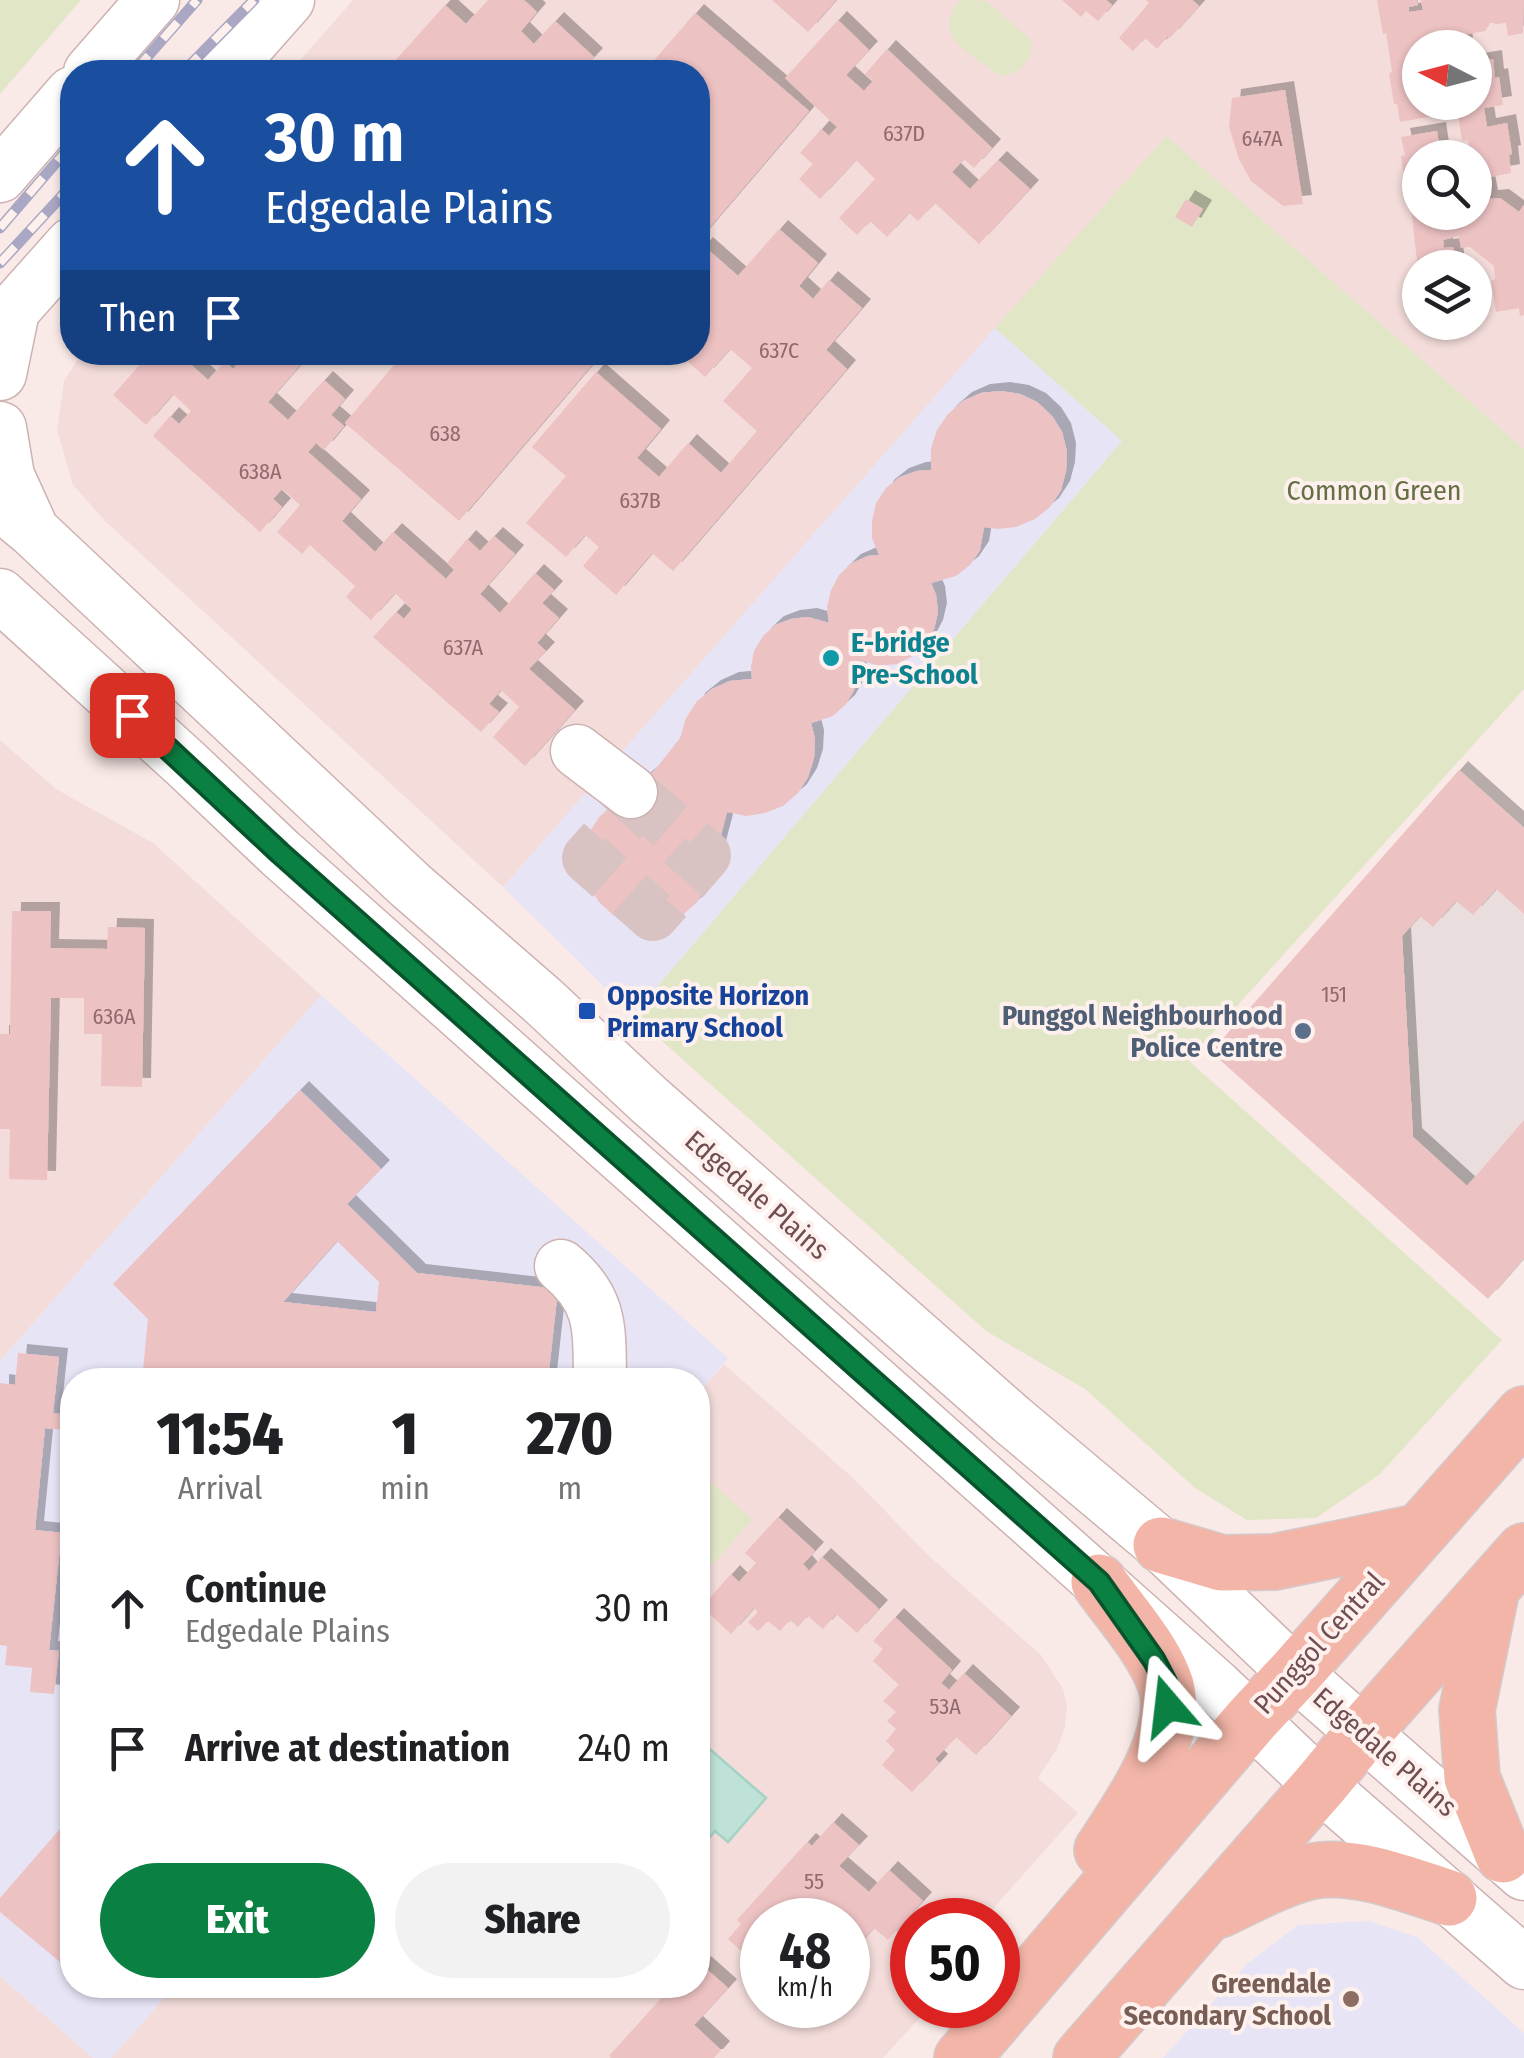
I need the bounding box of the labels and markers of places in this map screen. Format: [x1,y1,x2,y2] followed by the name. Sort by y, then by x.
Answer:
[851,626,978,691] place label: E-bridge Pre-School
[820,647,842,669] marker: E-bridge Pre-School
[90,673,175,758] pin
[607,979,809,1044] place label: Opposite Horizon Primary School
[1002,999,1283,1064] place label: Punggol Neighbourhood Police Centre
[576,1000,598,1022] marker: Opposite Horizon Primary School
[1292,1020,1314,1042] marker: Punggol Neighbourhood Police Centre
[1123,1967,1331,2032] place label: Greendale Secondary School
[1340,1988,1362,2010] marker: Greendale Secondary School

